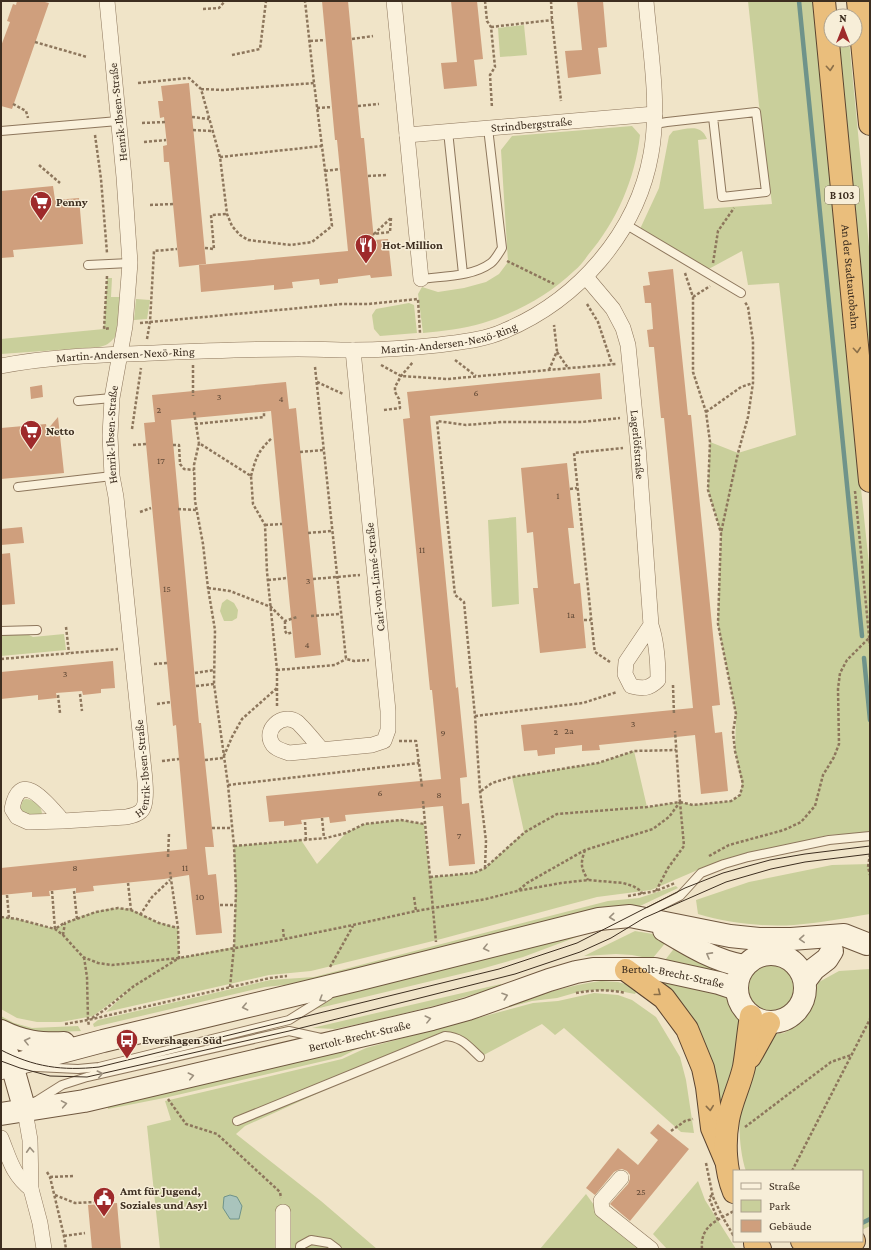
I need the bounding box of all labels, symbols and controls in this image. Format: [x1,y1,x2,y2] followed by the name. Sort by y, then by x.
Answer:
[823,8,863,48] north arrow
[839,12,847,24] text: N
[106,62,130,162] street label: Henrik-Ibsen-Straße
[826,65,835,71] one-way arrow
[490,114,573,135] street label: Strindbergstraße
[825,186,859,204] road number: B 103
[28,189,54,222] supermarket icon: Penny
[56,195,88,209] place label: Penny
[838,224,862,330] street label: An der Stadtautobahn
[353,232,379,265] restaurant icon: Hot-Million
[382,238,443,252] place label: Hot-Million
[381,319,520,356] street label: Martin-Andersen-Nexö-Ring
[56,344,195,365] street label: Martin-Andersen-Nexö-Ring
[853,347,862,353] one-way arrow
[103,384,121,485] street label: Henrik-Ibsen-Straße
[473,387,479,398] house number: 6
[217,391,222,402] house number: 3
[278,393,284,404] house number: 4
[157,404,162,415] house number: 2
[627,409,647,480] street label: Lagerlöfstraße
[18,418,44,451] supermarket icon: Netto
[46,424,74,438] place label: Netto
[157,455,165,466] house number: 17
[556,490,560,501] house number: 1
[362,522,388,632] street label: Carl-von-Linné-Straße
[419,544,425,555] house number: 11
[306,575,311,586] house number: 3
[163,583,171,594] house number: 15
[567,609,575,620] house number: 1a
[304,639,310,650] house number: 4
[63,668,68,679] house number: 3
[631,718,636,729] house number: 3
[132,719,152,820] street label: Henrik-Ibsen-Straße
[564,725,574,736] house number: 2a
[554,726,559,737] house number: 2
[440,727,446,738] house number: 9
[377,787,383,798] house number: 6
[436,789,442,800] house number: 8
[457,830,462,841] house number: 7
[72,862,78,873] house number: 8
[182,862,188,873] house number: 11
[196,891,205,902] house number: 10
[609,912,615,921] one-way arrow
[799,934,805,943] one-way arrow
[483,943,489,951] one-way arrow
[706,952,714,960] one-way arrow
[622,962,726,991] street label: Bertolt-Brecht-Straße
[653,988,660,995] one-way arrow
[501,992,508,1000] one-way arrow
[319,995,326,1002] one-way arrow
[241,1003,248,1011] one-way arrow
[425,1016,431,1024] one-way arrow
[307,1017,412,1055] street label: Bertolt-Brecht-Straße
[114,1027,140,1060] bus stop icon: Evershagen Süd
[142,1033,223,1047] place label: Evershagen Süd
[23,1037,30,1045] one-way arrow
[96,1071,103,1079] one-way arrow
[187,1072,194,1080] one-way arrow
[61,1100,67,1109] one-way arrow
[705,1105,714,1111] one-way arrow
[26,1147,34,1153] one-way arrow
[733,1170,863,1242] legend
[769,1179,800,1193] text: Straße
[119,1184,208,1212] place label: Amt für Jugend, Soziales und Asyl
[91,1185,117,1218] public building icon: Amt für Jugend, Soziales und Asyl
[636,1186,646,1197] house number: 25
[769,1199,791,1213] text: Park
[769,1219,811,1233] text: Gebäude

